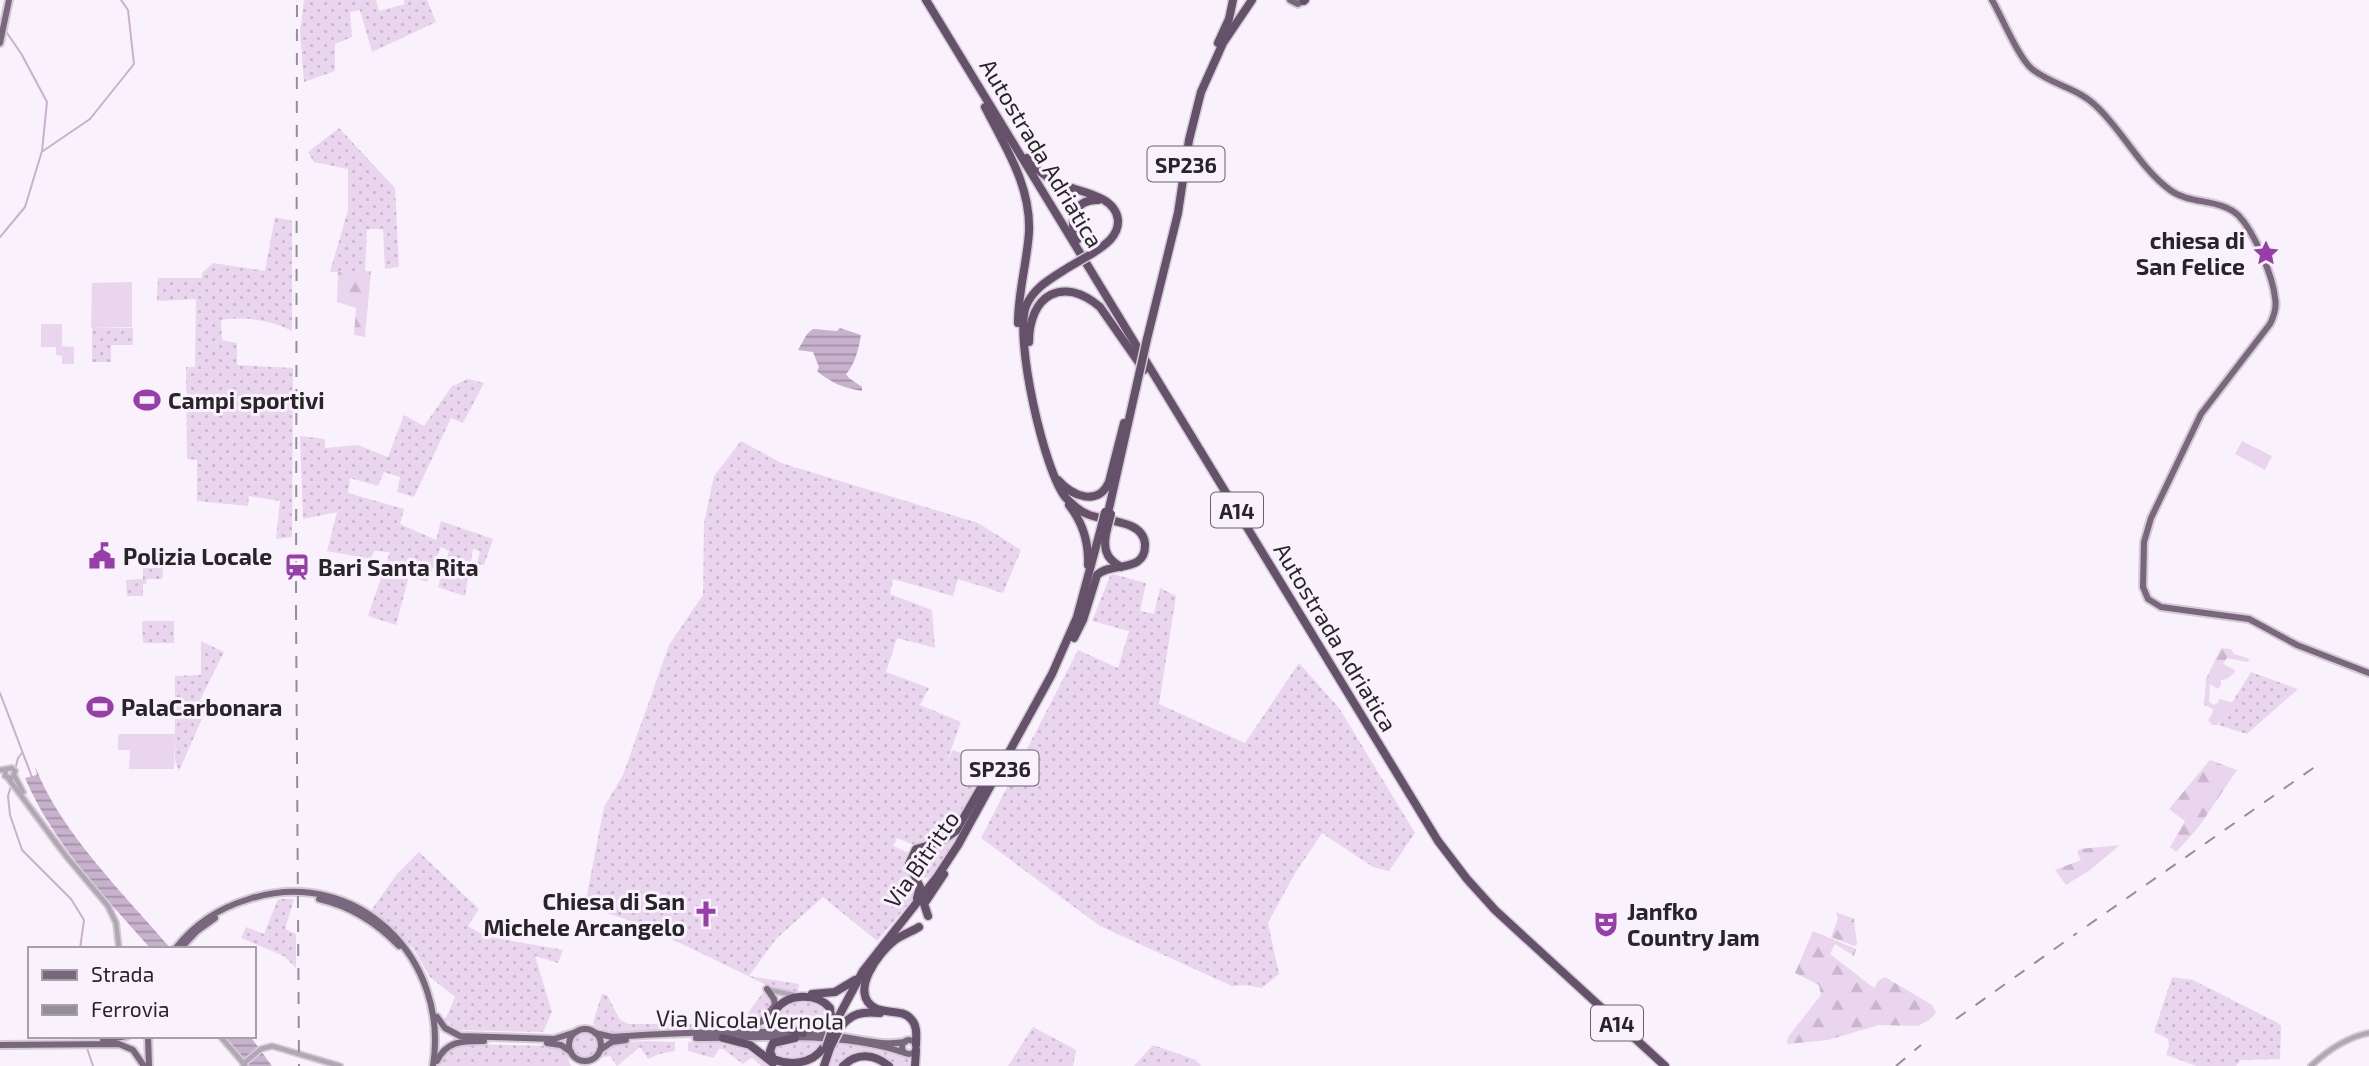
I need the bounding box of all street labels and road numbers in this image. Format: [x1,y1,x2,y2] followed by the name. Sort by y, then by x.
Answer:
[975,54,1109,252] street label: Autostrada Adriatica
[1148,146,1224,182] road number: SP236
[1211,492,1263,528] road number: A14
[1269,538,1403,736] street label: Autostrada Adriatica
[962,750,1038,786] road number: SP236
[877,805,965,913] street label: Via Bitritto
[656,1003,844,1035] street label: Via Nicola Vernola
[1591,1006,1643,1040] road number: A14

